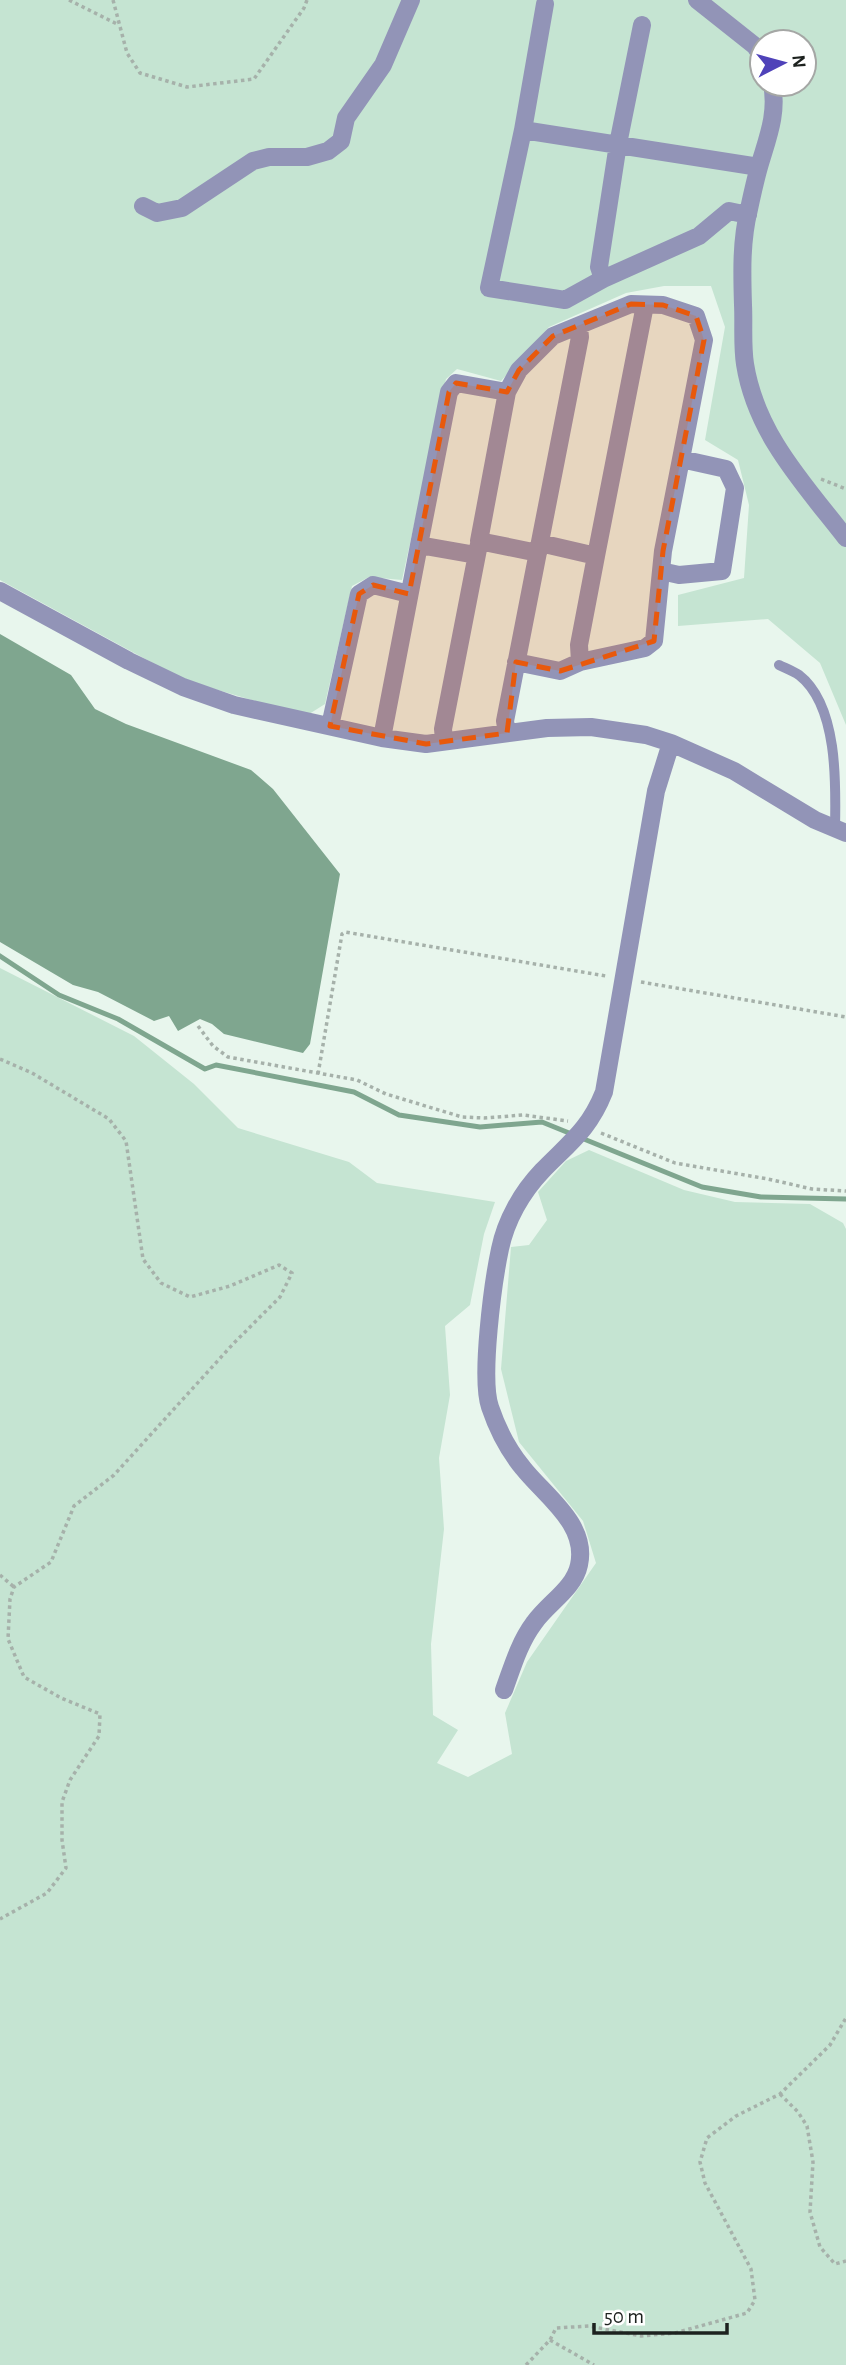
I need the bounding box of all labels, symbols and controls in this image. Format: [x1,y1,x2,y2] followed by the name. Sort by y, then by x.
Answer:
[748,28,818,98] north arrow
[788,54,809,69] text: N
[594,2292,727,2336] scale bar
[604,2306,644,2327] text: 50 m

